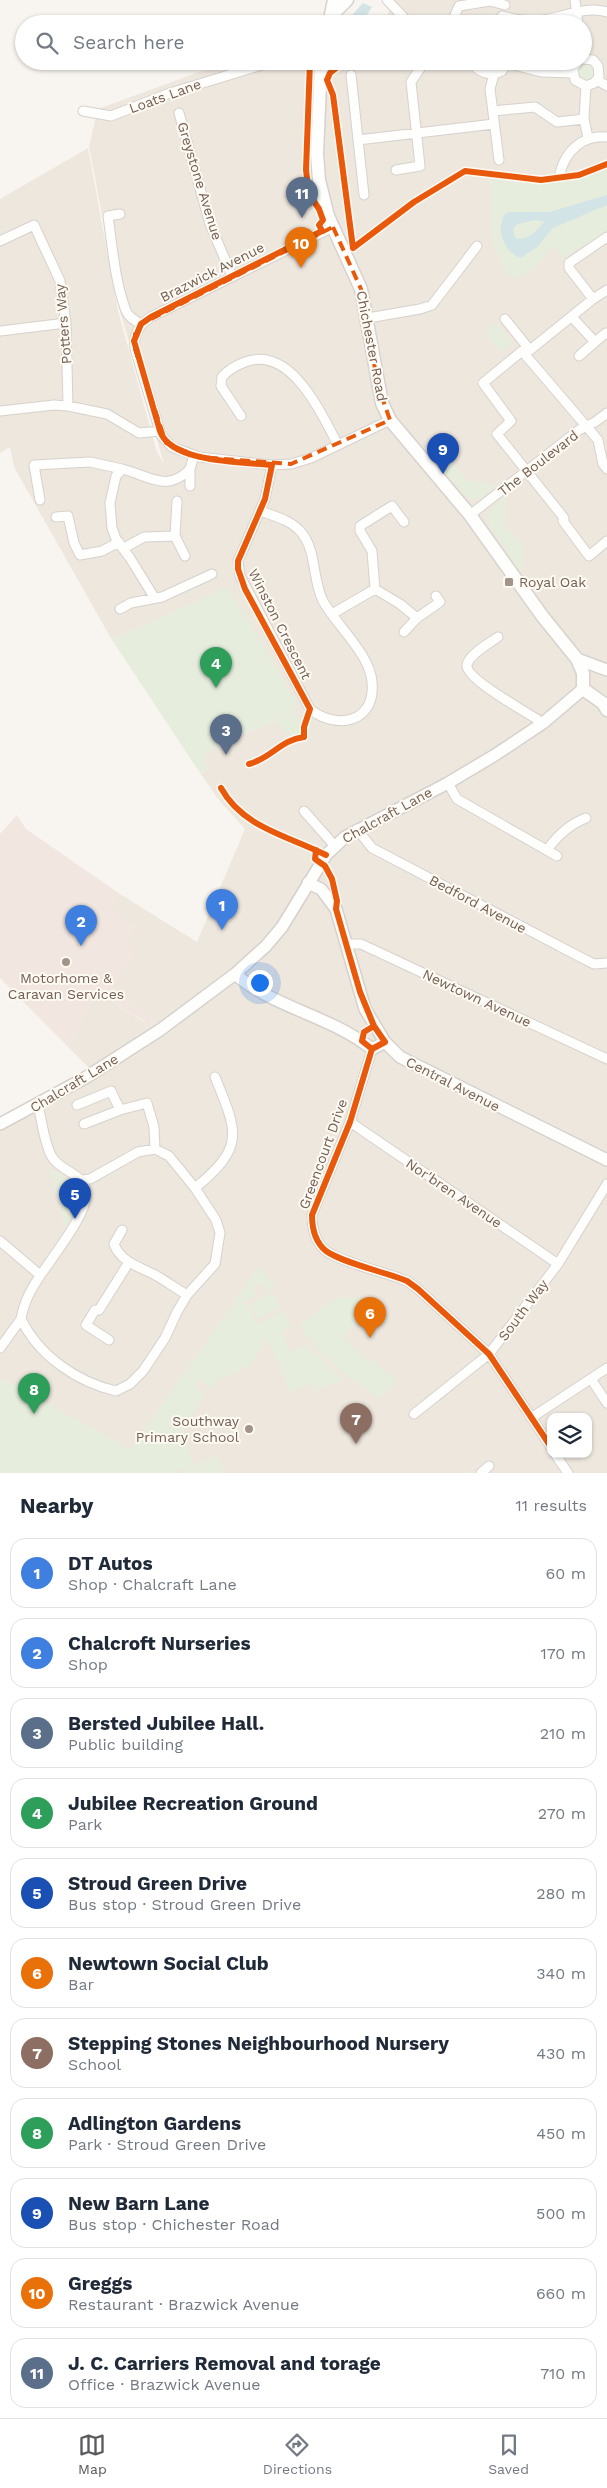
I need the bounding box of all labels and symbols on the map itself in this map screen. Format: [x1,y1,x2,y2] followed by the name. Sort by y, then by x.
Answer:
[127,76,203,116] street label: Loats Lane
[174,120,226,242] street label: Greystone Avenue
[286,177,318,218] pin: 11
[285,227,317,268] pin: 10
[157,239,267,305] street label: Brazwick Avenue
[51,282,74,365] street label: Potters Way
[353,289,391,403] street label: Chichester Road
[495,427,581,499] street label: The Boulevard
[427,433,459,474] pin: 9
[245,566,315,682] street label: Winston Crescent
[519,574,586,590] place label: Royal Oak
[503,576,515,588] marker: Royal Oak
[200,647,232,688] pin: 4
[210,714,242,755] pin: 3
[339,784,435,846] street label: Chalcraft Lane
[427,872,529,936] street label: Bedford Avenue
[206,889,238,930] pin: 1
[65,905,97,946] pin: 2
[60,956,72,968] marker: Motorhome & Caravan Services
[420,966,534,1030] street label: Newtown Avenue
[8,970,124,1002] place label: Motorhome & Caravan Services
[247,970,273,996] your location
[27,1050,121,1116] street label: Chalcraft Lane
[403,1053,503,1115] street label: Central Avenue
[296,1097,350,1211] street label: Greencourt Drive
[403,1155,505,1231] street label: Nor'bren Avenue
[59,1178,91,1219] pin: 5
[495,1276,552,1344] street label: South Way
[354,1297,386,1338] pin: 6
[18,1373,50,1414] pin: 8
[340,1403,372,1444] pin: 7
[136,1413,240,1445] place label: Southway Primary School
[243,1423,255,1435] marker: Southway Primary School

